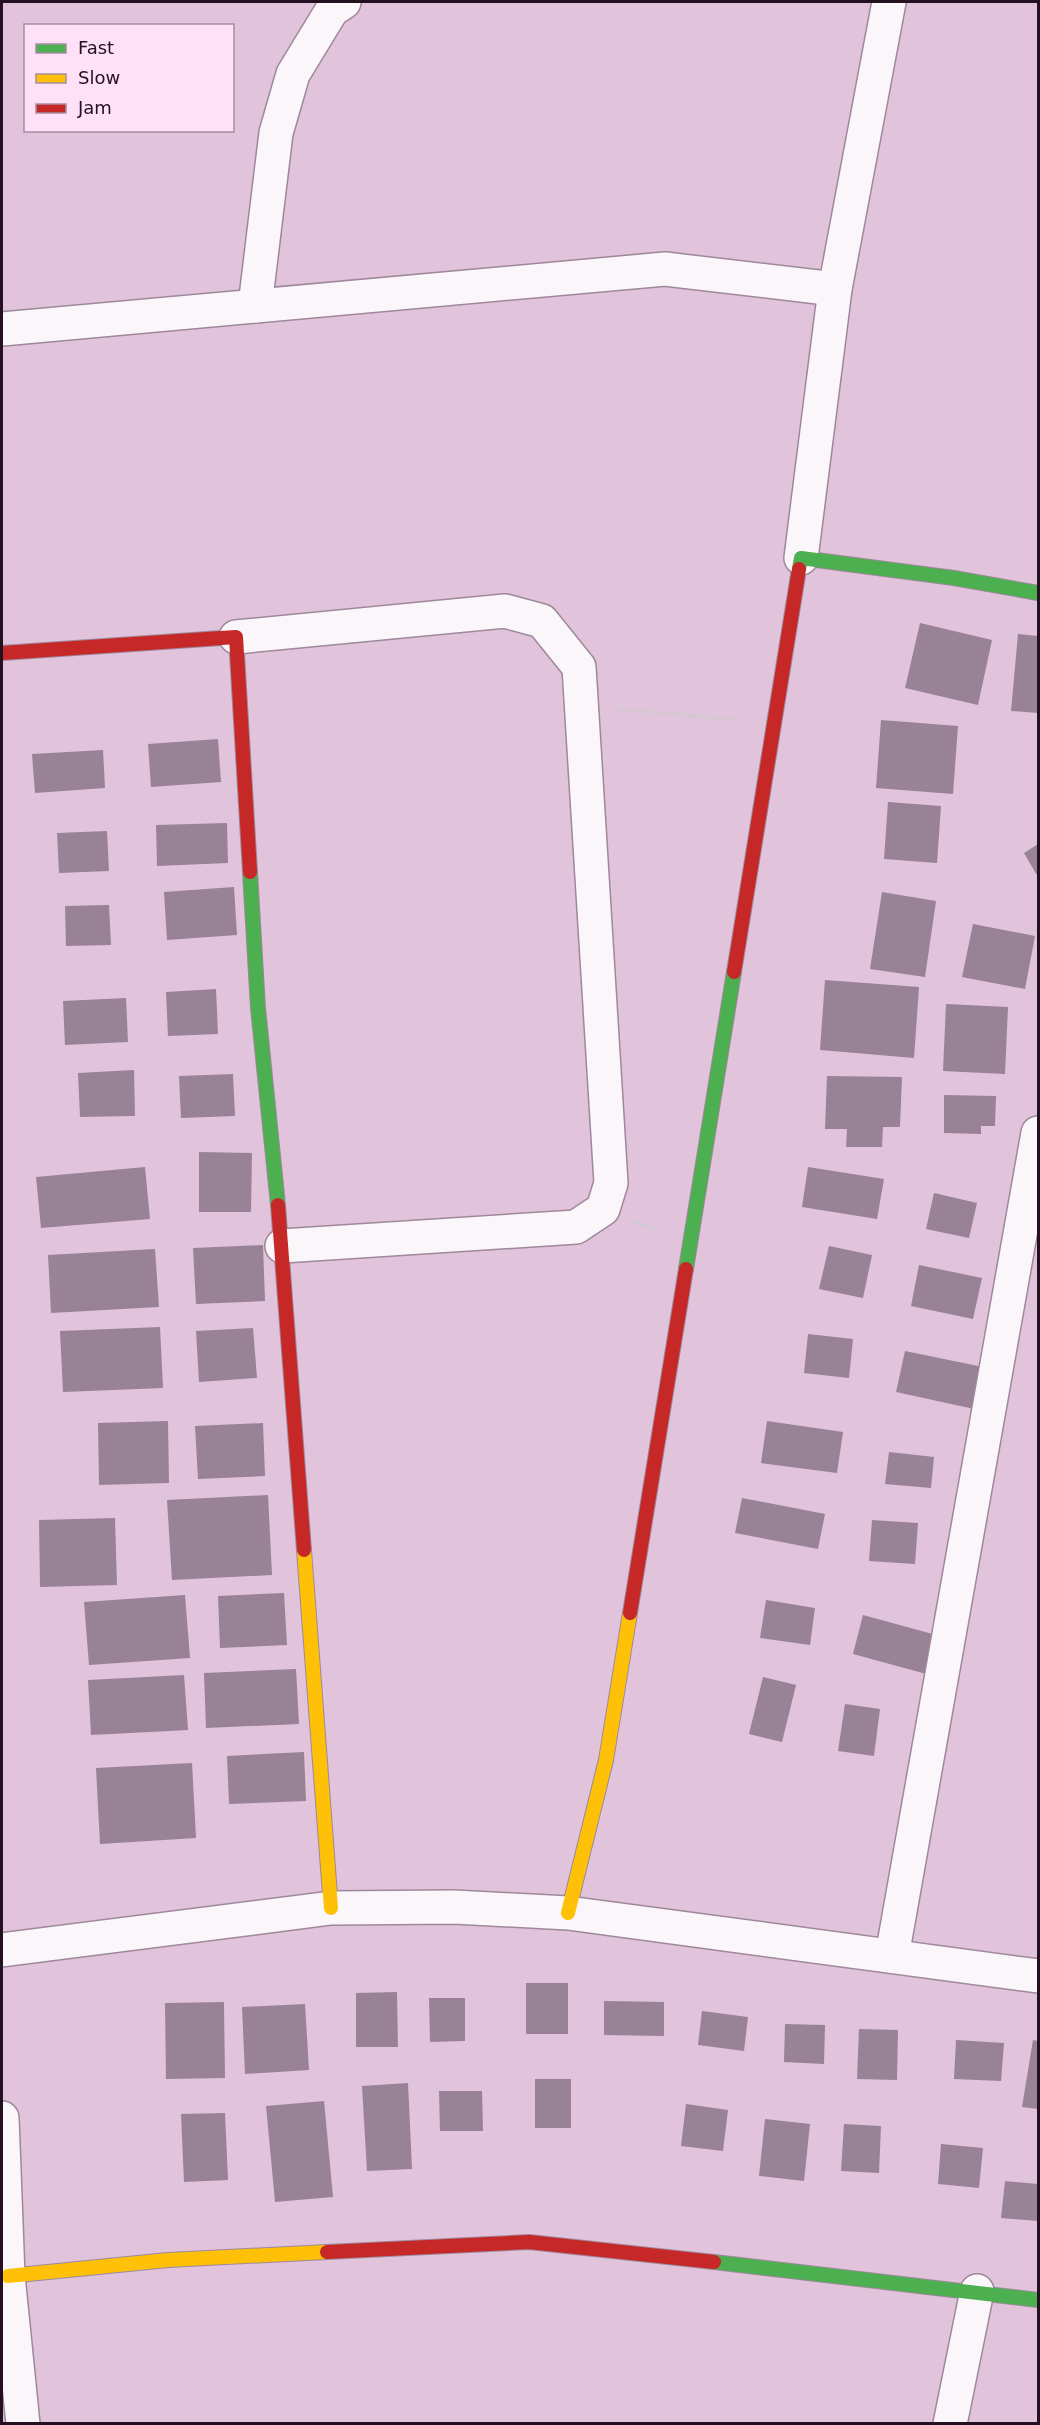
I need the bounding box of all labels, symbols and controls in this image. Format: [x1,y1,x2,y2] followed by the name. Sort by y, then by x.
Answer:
[24,24,234,132] legend
[78,37,114,58] text: Fast
[78,67,120,88] text: Slow
[77,97,112,118] text: Jam

